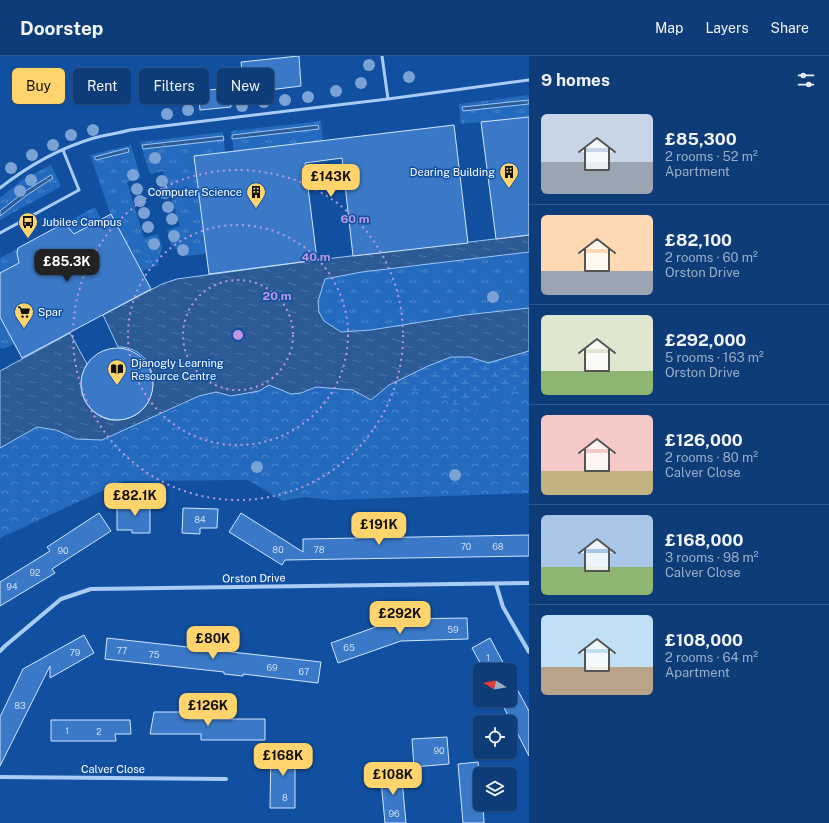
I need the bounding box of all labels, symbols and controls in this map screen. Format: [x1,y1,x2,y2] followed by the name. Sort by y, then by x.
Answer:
[20,17,103,39] text: Doorstep
[655,20,683,36] text: Map
[705,20,749,36] text: Layers
[771,20,809,36] text: Share
[12,68,65,104] chip: Buy
[73,68,131,104] chip: Rent
[139,68,209,104] chip: Filters
[217,68,274,104] chip: New
[795,69,817,91] icon: filters
[541,70,610,90] text: 9 homes
[665,129,737,149] text: £85,300
[573,130,621,178] icon: home
[665,149,758,164] text: 2 rooms · 52 m²
[498,161,520,189] building icon: Dearing Building
[303,164,359,198] pin: £143K
[665,164,730,179] text: Apartment
[410,166,495,178] place label: Dearing Building
[311,169,351,184] text: £143K
[245,181,267,209] building icon: Computer Science
[148,186,242,198] place label: Computer Science
[17,211,39,239] bus stop icon: Jubilee Campus
[340,212,370,226] text: 60 m
[42,216,122,228] place label: Jubilee Campus
[665,230,732,250] text: £82,100
[573,231,621,279] icon: home
[34,249,100,283] pin: £85.3K
[301,250,331,264] text: 40 m
[665,250,758,265] text: 2 rooms · 60 m²
[43,254,91,269] text: £85.3K
[665,265,740,280] text: Orston Drive
[263,289,292,303] text: 20 m
[13,301,35,329] supermarket icon: Spar
[38,306,62,318] place label: Spar
[231,328,245,342] centre of rings
[665,330,746,350] text: £292,000
[573,331,621,379] icon: home
[665,350,764,365] text: 5 rooms · 163 m²
[131,357,224,382] place label: Djanogly Learning Resource Centre
[106,358,128,386] library icon: Djanogly Learning Resource Centre
[665,365,740,380] text: Orston Drive
[665,430,743,450] text: £126,000
[573,431,621,479] icon: home
[665,450,758,465] text: 2 rooms · 80 m²
[665,465,741,480] text: Calver Close
[102,483,168,517] pin: £82.1K
[113,488,157,503] text: £82.1K
[351,512,407,546] pin: £191K
[194,514,206,525] house number: 84
[360,517,398,532] text: £191K
[665,530,743,550] text: £168,000
[573,531,621,579] icon: home
[461,541,472,552] house number: 70
[492,541,504,552] house number: 68
[272,544,284,555] house number: 80
[313,544,325,555] house number: 78
[57,545,69,556] house number: 90
[665,550,759,565] text: 3 rooms · 98 m²
[665,565,741,580] text: Calver Close
[30,567,40,578] house number: 92
[222,571,286,585] street label: Orston Drive
[6,581,18,592] house number: 94
[372,601,428,635] pin: £292K
[379,606,421,621] text: £292K
[447,624,459,635] house number: 59
[189,626,237,660] pin: £80K
[665,630,743,650] text: £108,000
[196,631,230,646] text: £80K
[573,631,621,679] icon: home
[343,642,355,653] house number: 65
[117,645,127,656] house number: 77
[70,647,81,658] house number: 79
[148,649,160,660] house number: 75
[665,650,758,665] text: 2 rooms · 64 m²
[486,652,490,663] house number: 1
[266,662,278,673] house number: 69
[473,663,517,707] north arrow
[473,663,517,811] map controls
[665,665,730,680] text: Apartment
[299,666,309,677] house number: 67
[180,693,236,727] pin: £126K
[188,698,228,713] text: £126K
[14,700,26,711] house number: 83
[473,715,517,759] button: locate
[65,725,69,736] house number: 1
[96,726,102,737] house number: 2
[255,743,311,777] pin: £168K
[433,745,445,756] house number: 90
[263,748,303,763] text: £168K
[365,762,421,796] pin: £108K
[81,763,145,775] street label: Calver Close
[373,767,413,782] text: £108K
[473,767,517,811] button: layers
[282,792,288,803] house number: 8
[388,808,400,819] house number: 96

